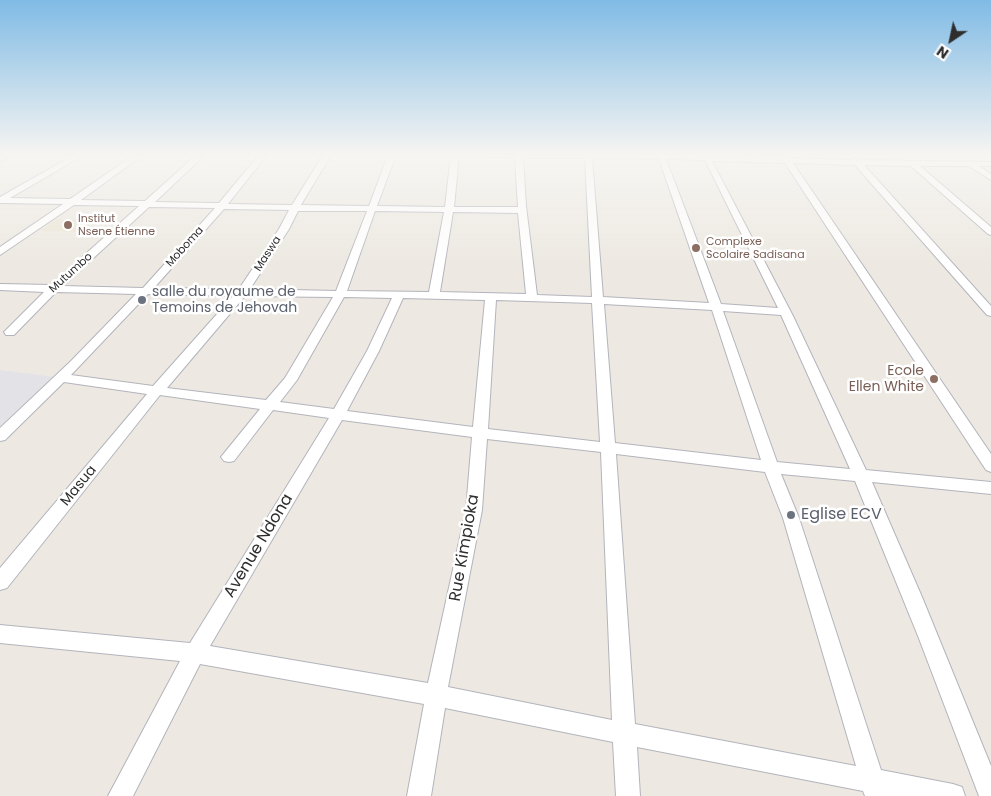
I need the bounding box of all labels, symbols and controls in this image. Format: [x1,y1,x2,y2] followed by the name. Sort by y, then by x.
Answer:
[926,15,976,65] north arrow
[933,41,953,64] text: N
[78,212,155,238] place label: Institut Nsene Étienne
[62,219,74,231] marker: Institut Nsene Étienne
[163,224,207,270] street label: Moboma
[252,234,284,274] street label: Maswa
[706,235,805,261] place label: Complexe Scolaire Sadisana
[690,242,702,254] marker: Complexe Scolaire Sadisana
[47,250,95,296] street label: Mutumbo
[152,284,297,316] place label: salle du royaume de Temoins de Jehovah
[136,294,148,306] marker: salle du royaume de Temoins de Jehovah
[849,363,924,396] place label: Ecole Ellen White
[928,373,940,385] marker: Ecole Ellen White
[58,462,100,510] street label: Masua
[220,491,298,601] street label: Avenue Ndona
[446,493,484,603] street label: Rue Kimpioka
[801,505,882,525] place label: Eglise ECV
[785,509,797,521] marker: Eglise ECV

